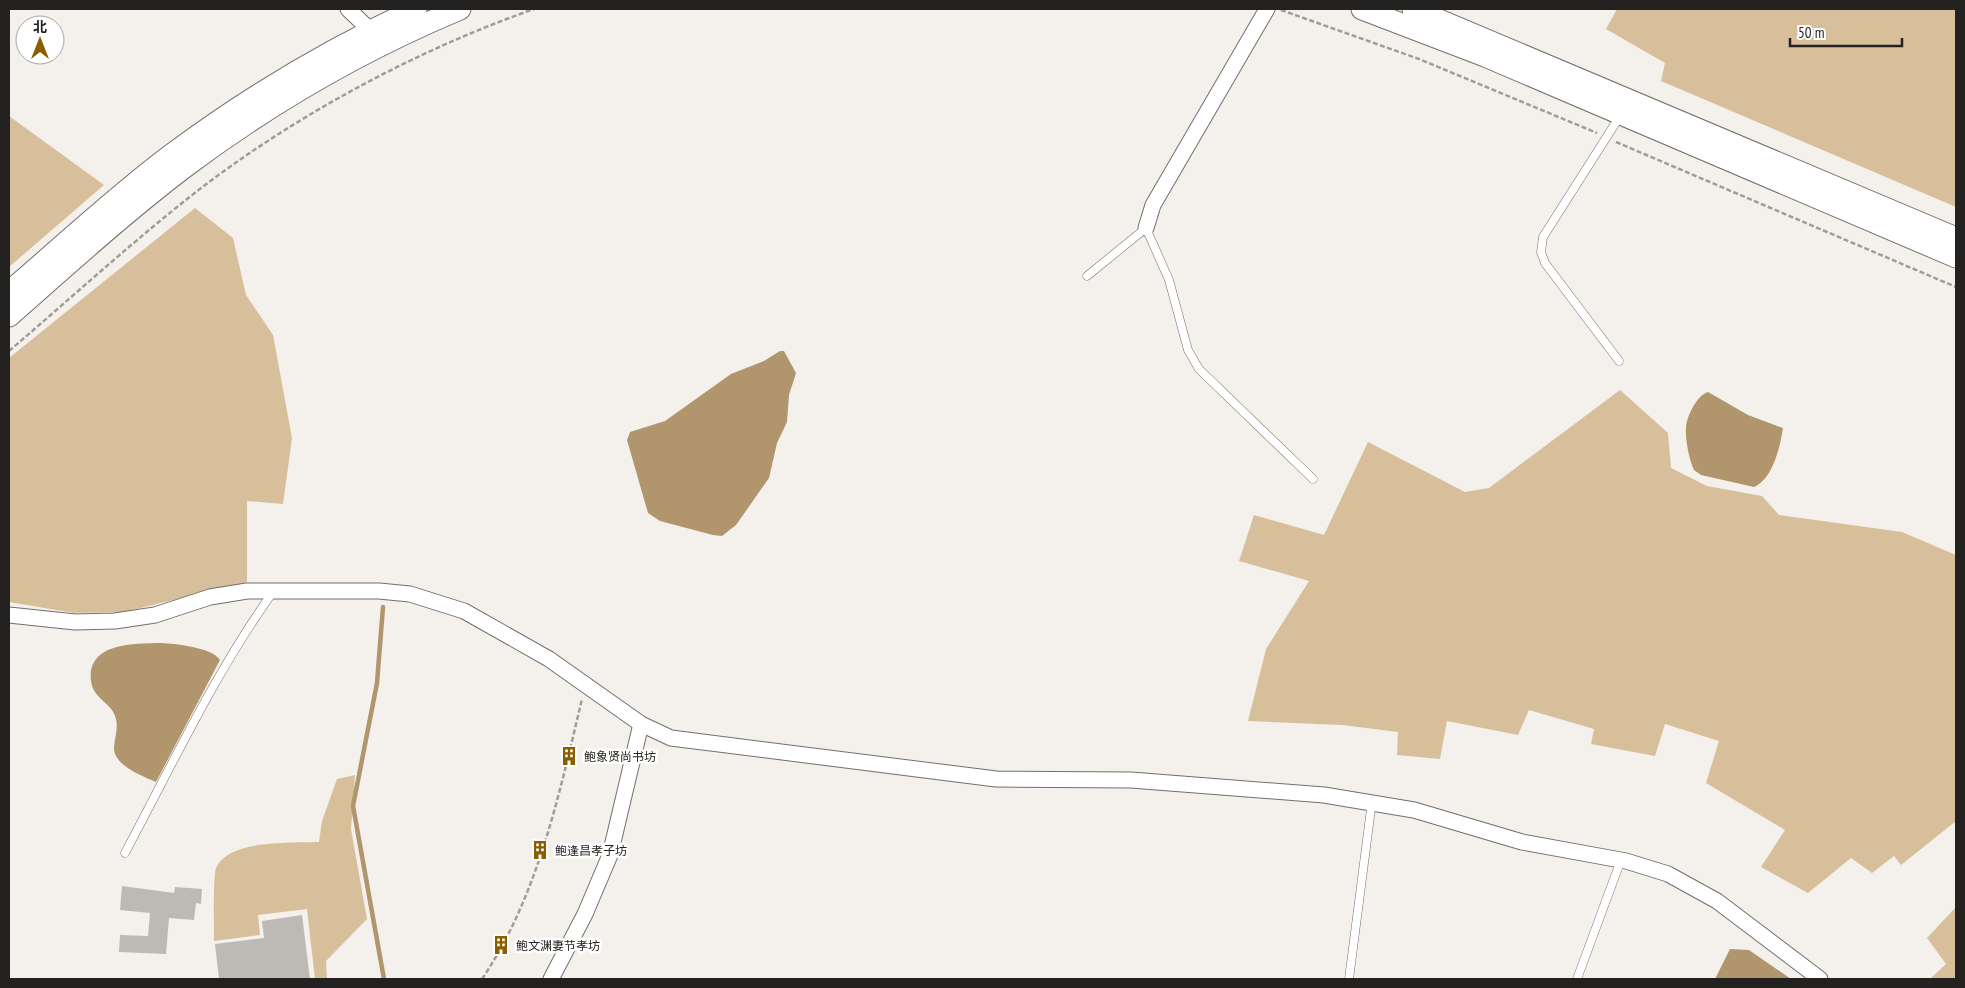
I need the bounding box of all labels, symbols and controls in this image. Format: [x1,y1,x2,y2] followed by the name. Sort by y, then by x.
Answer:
[15,15,65,65] north arrow
[1790,15,1902,47] scale bar
[33,18,47,36] text: 北
[1798,23,1824,42] text: 50 m
[558,745,580,767] building icon: 鲍象贤尚书坊
[584,749,656,764] place label: 鲍象贤尚书坊
[529,839,551,861] building icon: 鲍逢昌孝子坊
[555,843,627,858] place label: 鲍逢昌孝子坊
[490,934,512,956] building icon: 鲍文渊妻节孝坊
[516,938,600,953] place label: 鲍文渊妻节孝坊

